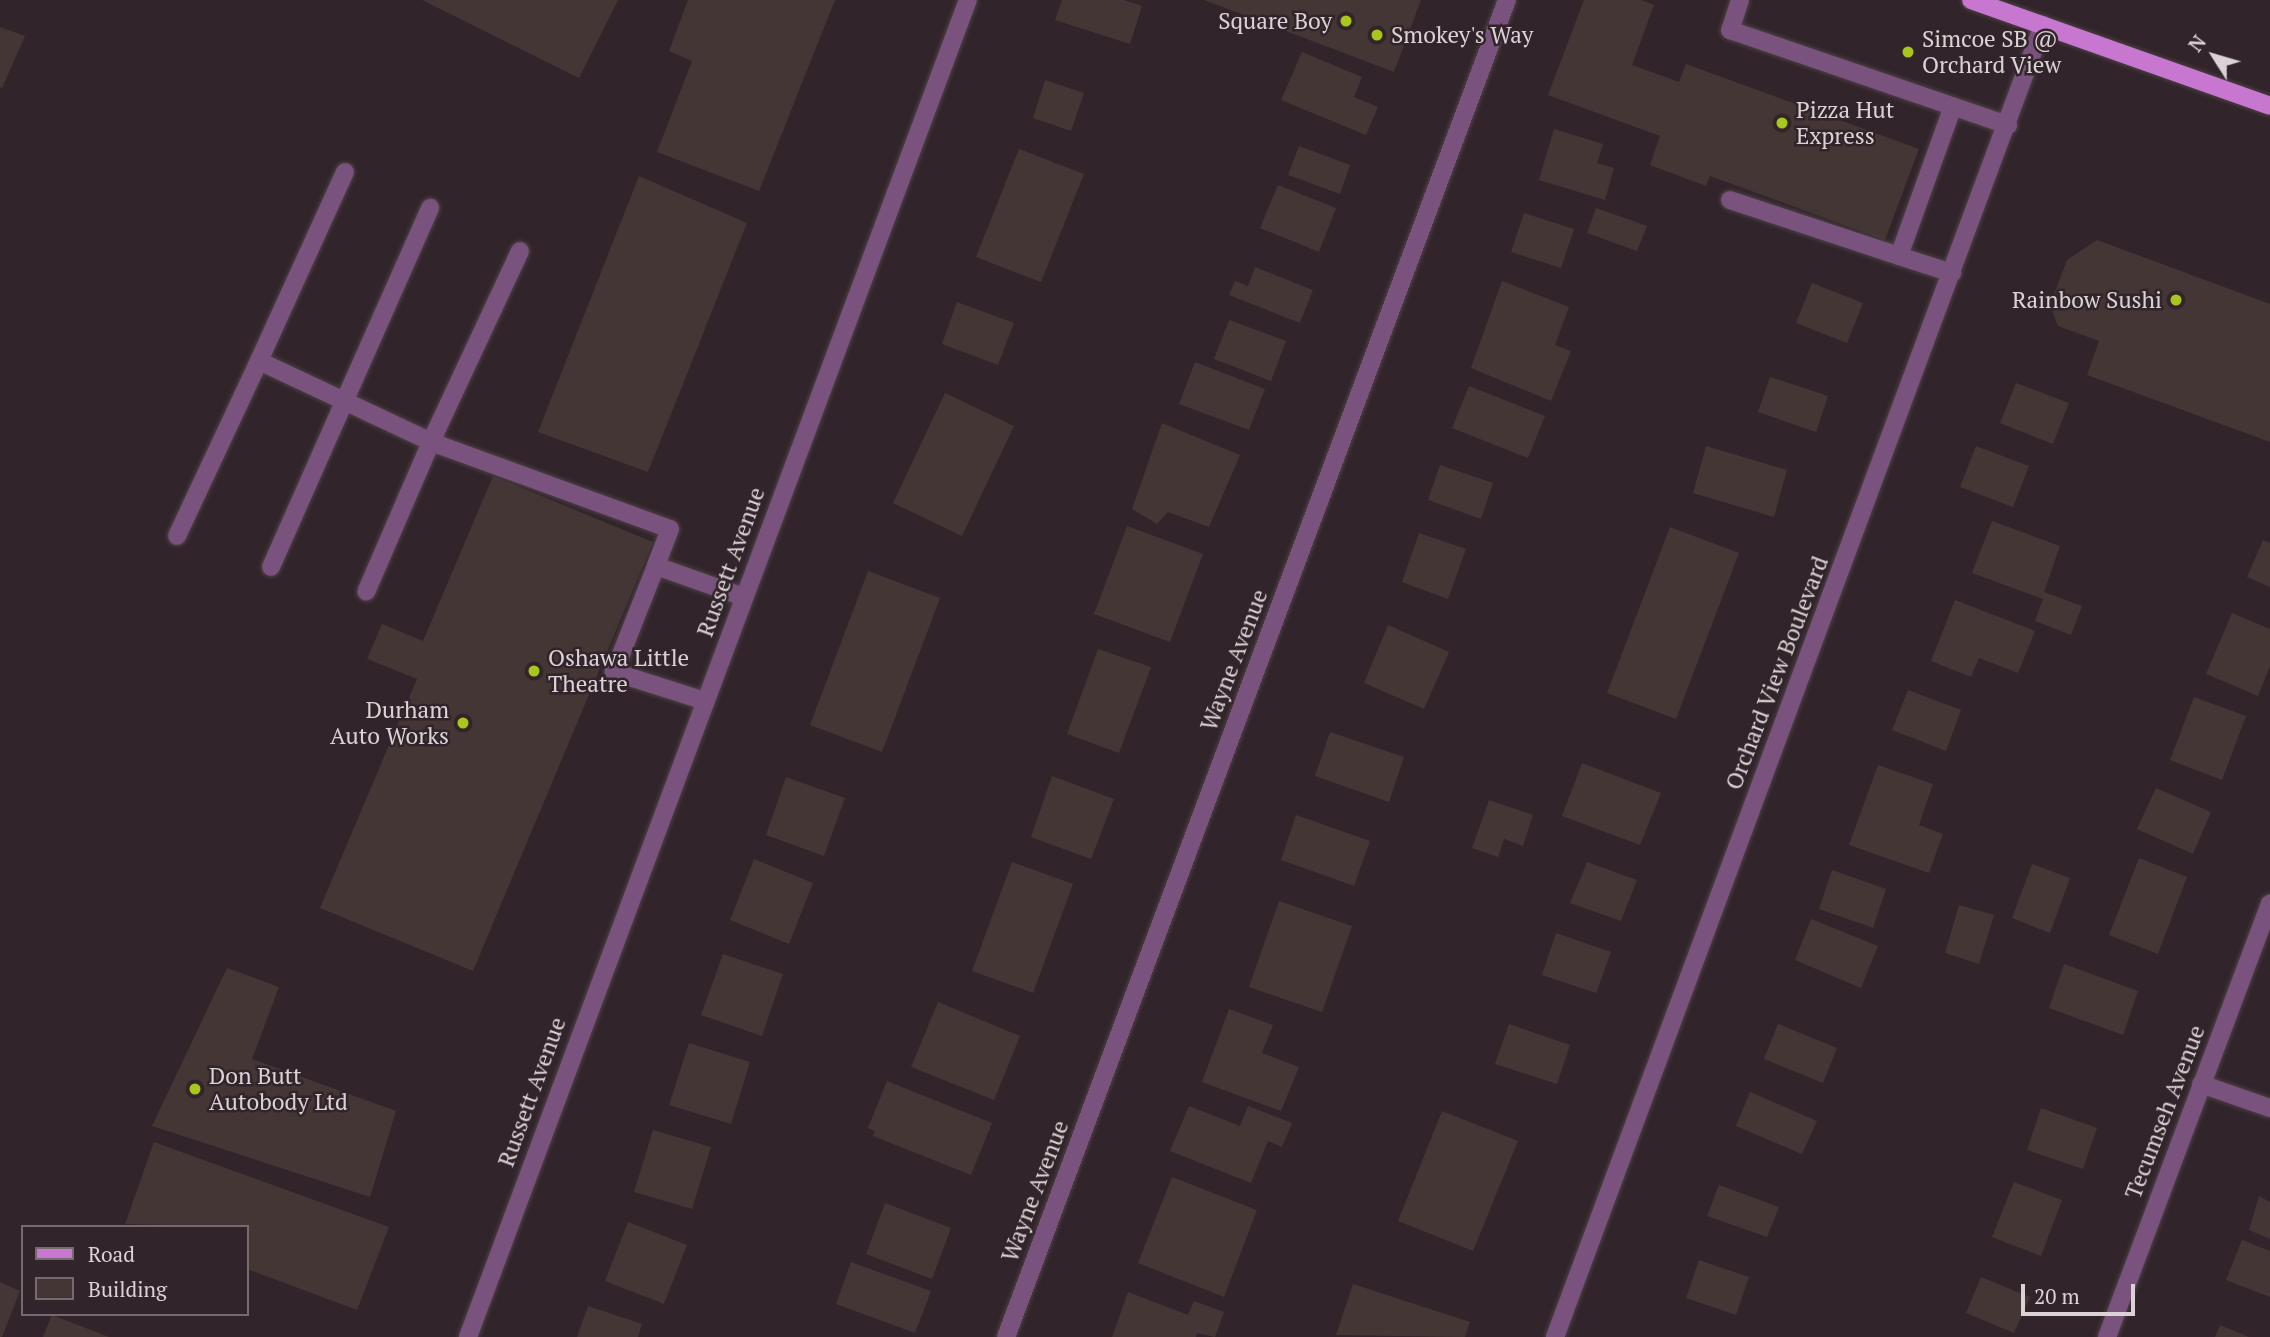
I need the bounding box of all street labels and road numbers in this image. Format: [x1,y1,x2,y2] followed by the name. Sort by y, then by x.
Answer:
[691,483,771,641] street label: Russett Avenue
[1720,552,1834,794] street label: Orchard View Boulevard
[1194,585,1274,735] street label: Wayne Avenue
[492,1013,572,1171] street label: Russett Avenue
[2119,1021,2211,1203] street label: Tecumseh Avenue
[995,1116,1075,1266] street label: Wayne Avenue

